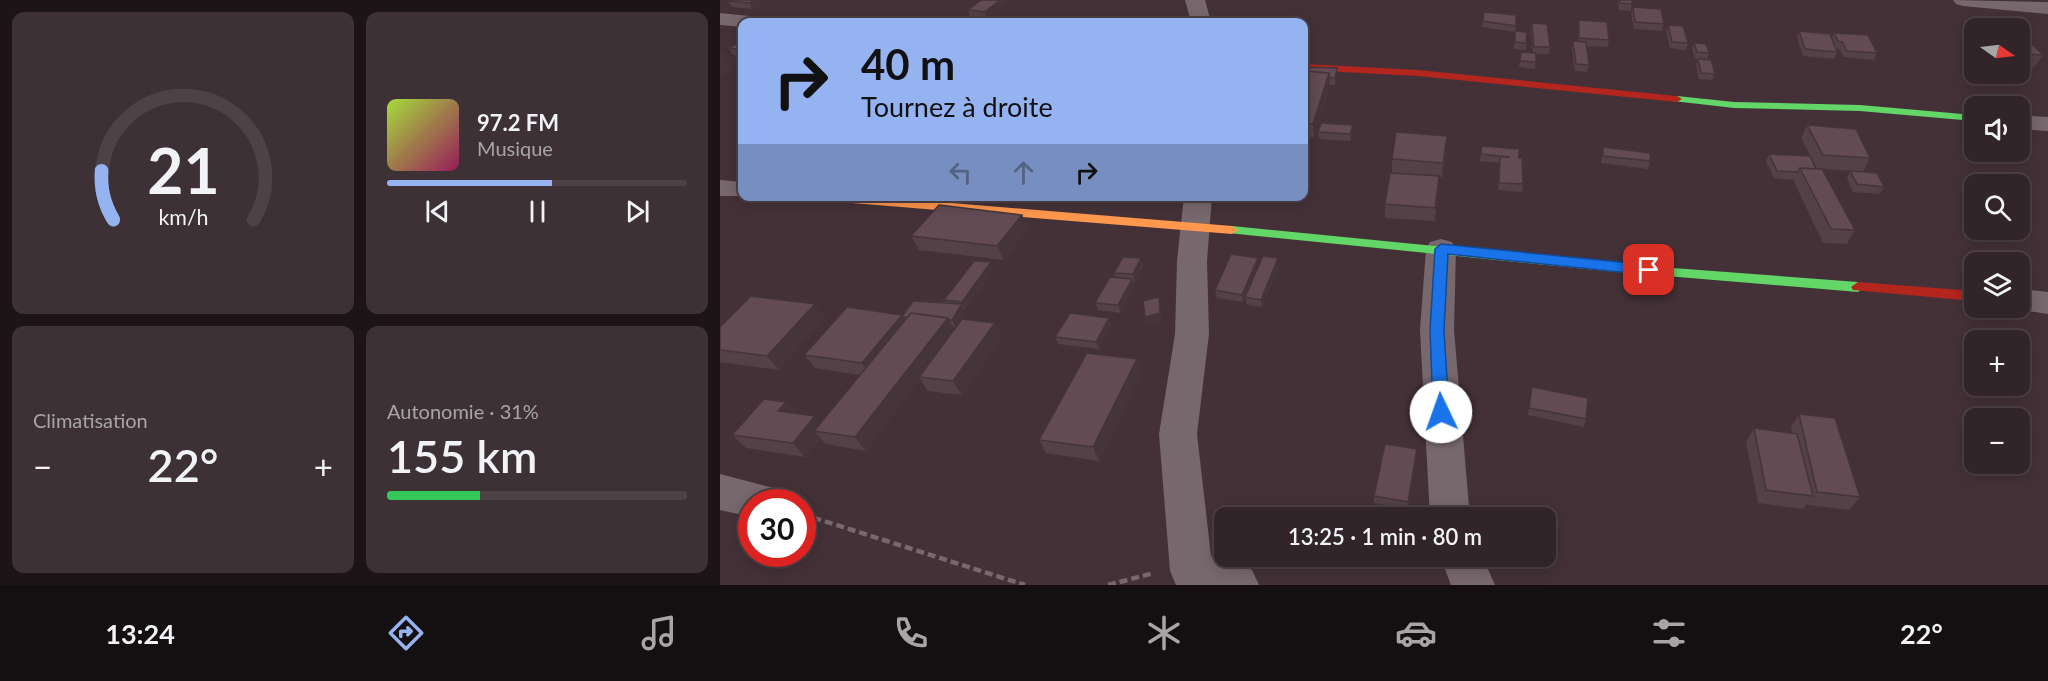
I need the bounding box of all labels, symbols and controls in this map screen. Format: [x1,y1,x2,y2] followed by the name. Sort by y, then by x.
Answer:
[1964,18,2030,84] north arrow
[1964,18,2030,474] map controls
[861,39,955,89] text: 40 m
[762,42,840,120] icon: right
[861,90,1053,123] text: Tournez à droite
[1964,96,2030,162] button: sound
[477,109,559,136] text: 97.2 FM
[147,132,219,207] text: 21
[477,136,553,160] text: Musique
[944,156,977,189] icon: left
[1007,156,1040,189] icon: ahead
[1070,156,1103,189] icon: right
[1964,174,2030,240] button: search
[421,195,454,228] icon: previous
[521,195,554,228] icon: pause
[621,195,654,228] icon: next
[158,205,208,231] text: km/h
[1623,244,1674,295] pin
[1964,252,2030,318] button: layers
[1632,253,1665,286] icon: arrive
[1964,330,2030,396] button: +
[1409,380,1473,444] position arrow
[387,399,539,423] text: Autonomie · 31%
[33,408,148,432] text: Climatisation
[1964,408,2030,474] button: −
[387,429,537,483] text: 155 km
[148,438,218,492] text: 22°
[33,446,52,486] text: −
[314,446,333,486] text: +
[738,489,816,567] speed limit sign: 30
[1288,523,1482,550] text: 13:25 · 1 min · 80 m
[385,612,427,654] icon: directions
[638,612,680,654] icon: music
[890,612,932,654] icon: phone
[1143,612,1185,654] icon: climate
[1395,612,1437,654] icon: car
[1648,612,1690,654] icon: filters
[105,617,175,650] text: 13:24
[1900,617,1943,650] text: 22°

